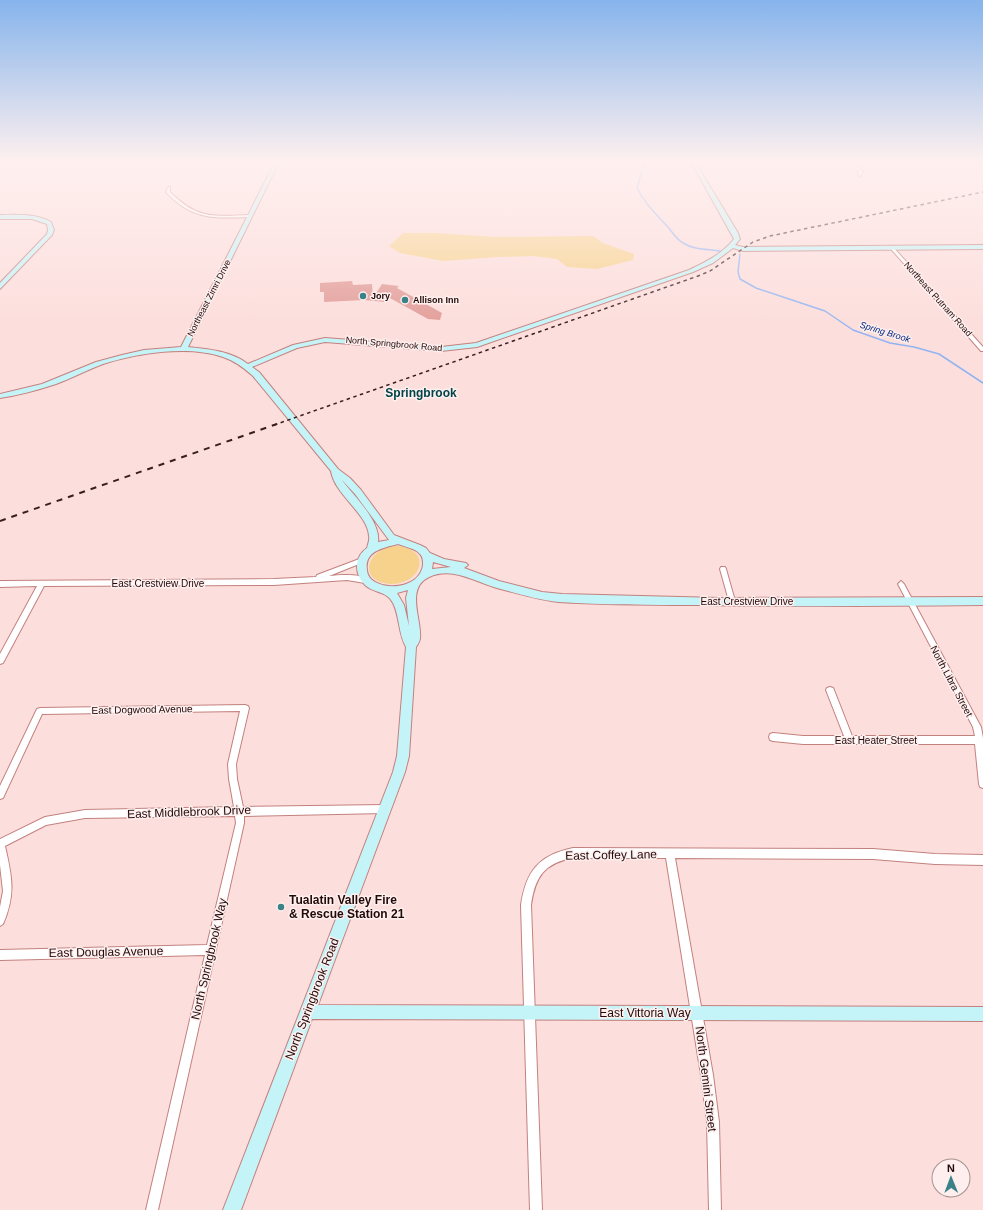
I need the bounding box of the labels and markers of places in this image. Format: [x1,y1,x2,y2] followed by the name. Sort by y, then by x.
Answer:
[358,291,368,301] marker: Jory
[371,291,390,301] place label: Jory
[400,295,410,305] marker: Allison Inn
[413,295,459,305] place label: Allison Inn
[289,893,405,921] place label: Tualatin Valley Fire & Rescue Station 21
[276,902,286,912] marker: Tualatin Valley Fire & Rescue Station 21

